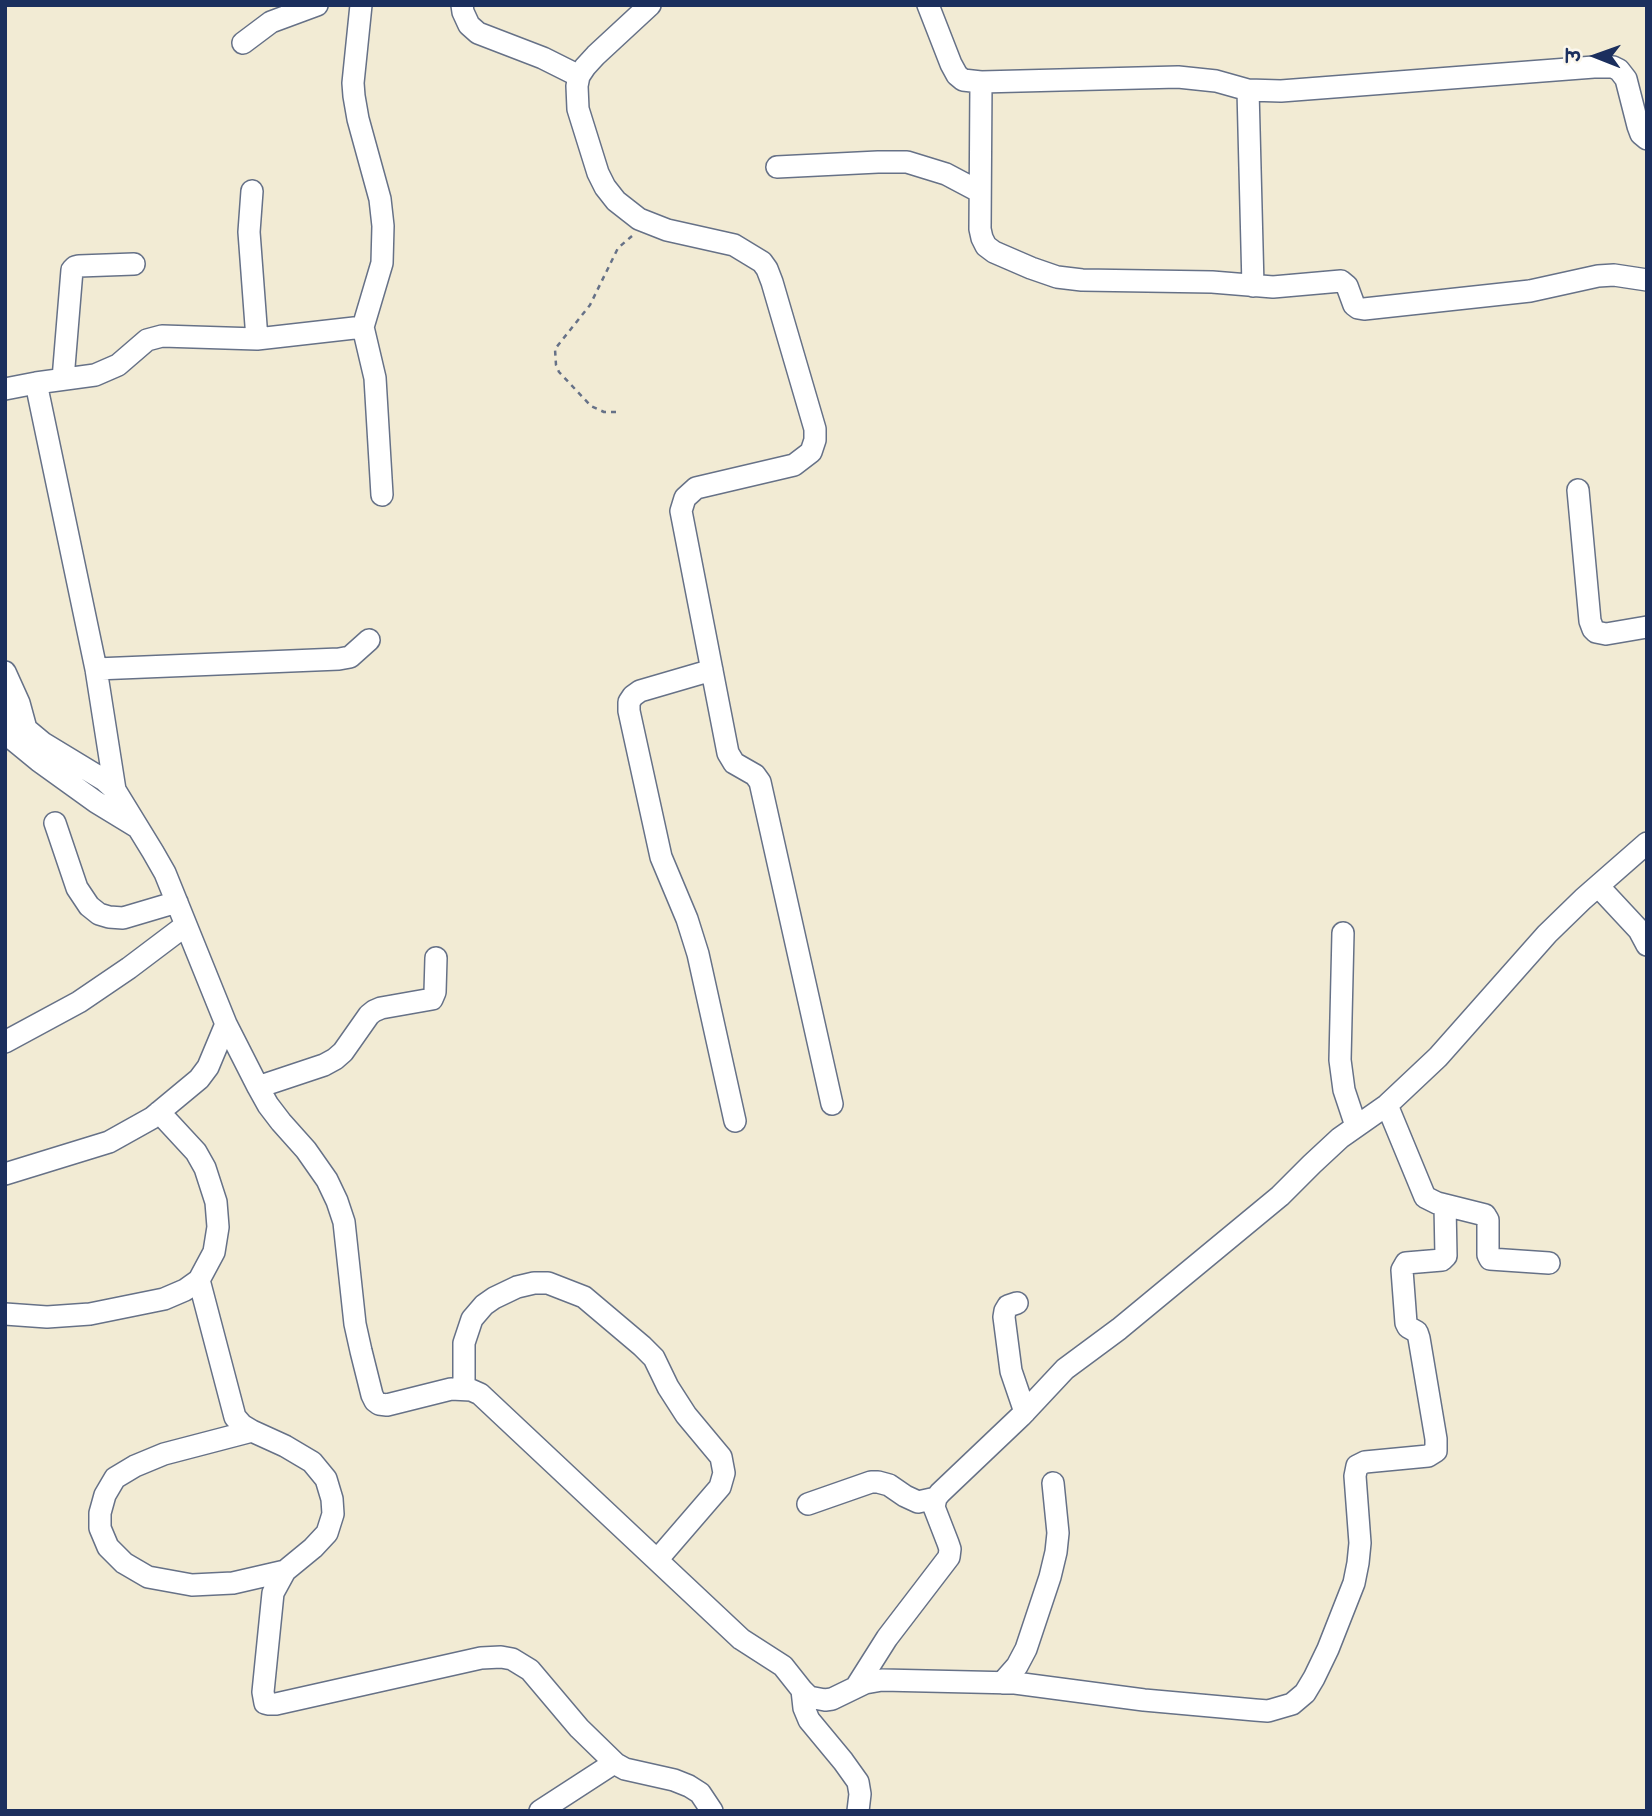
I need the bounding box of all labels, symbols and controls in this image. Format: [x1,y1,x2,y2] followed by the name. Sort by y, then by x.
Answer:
[1561,21,1631,91] north arrow
[1561,49,1588,62] text: उ

